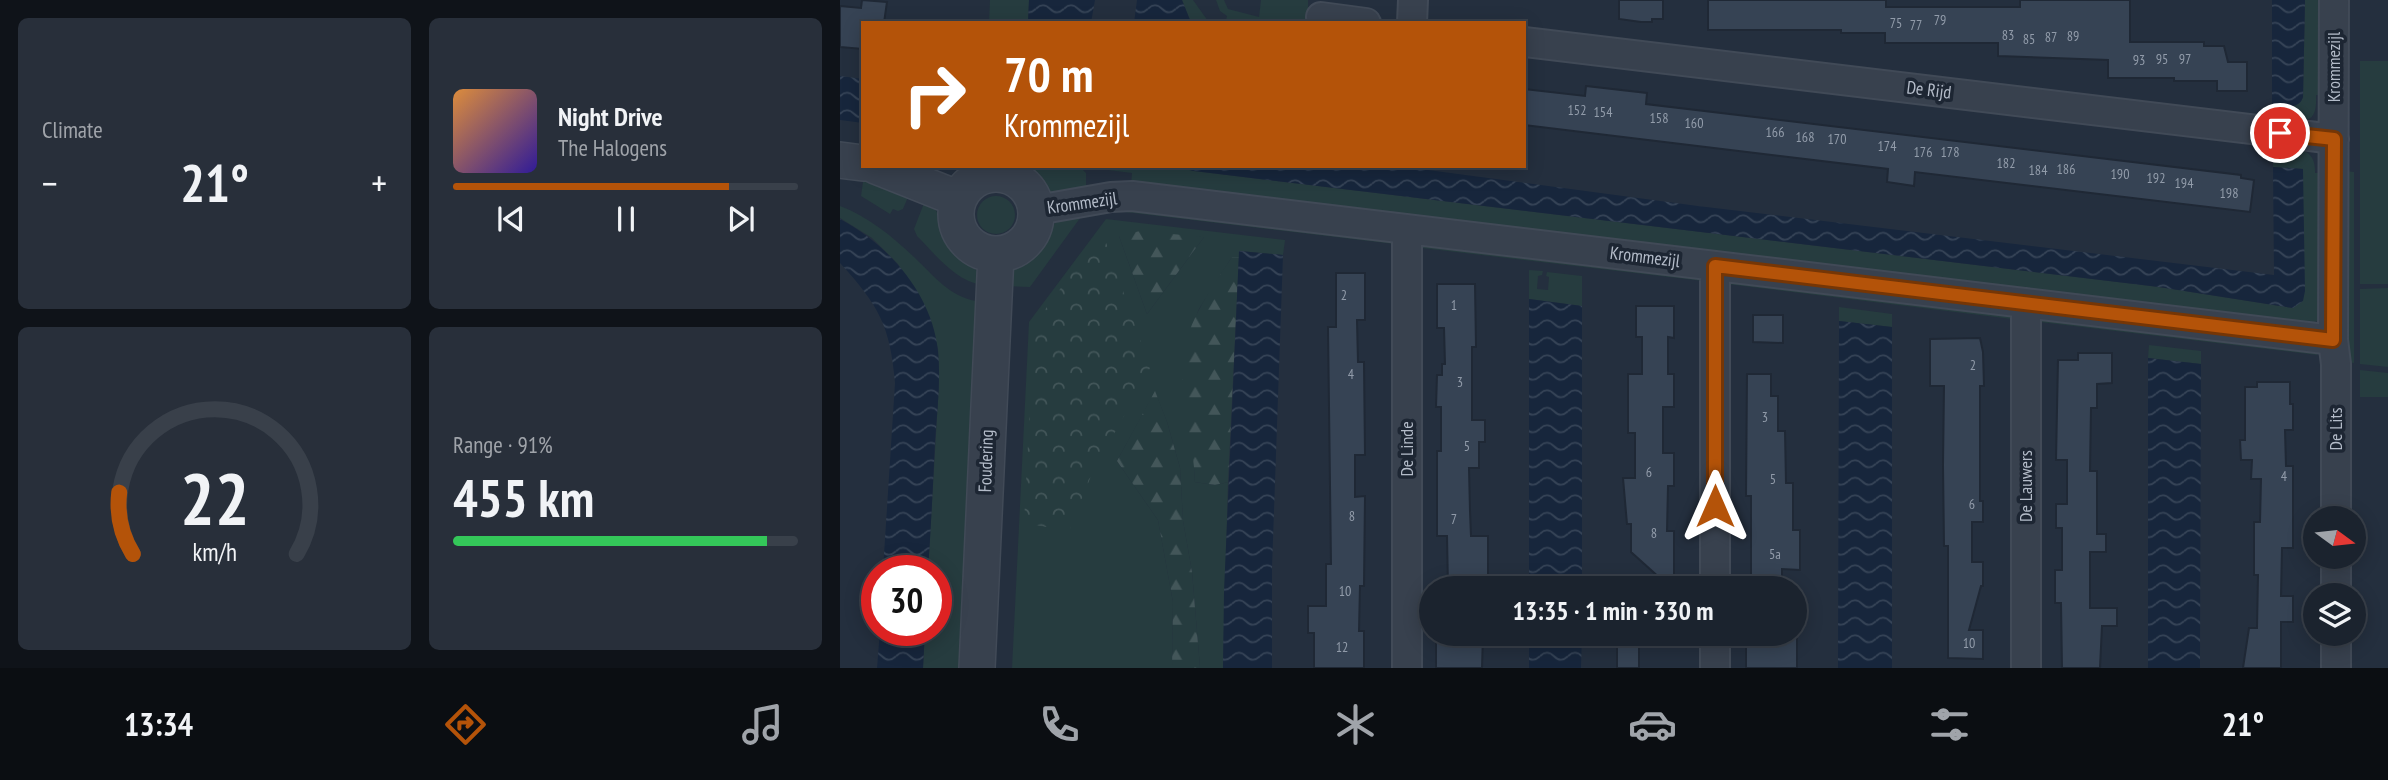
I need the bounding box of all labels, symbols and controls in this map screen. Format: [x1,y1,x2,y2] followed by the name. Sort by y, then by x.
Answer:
[1934,11,1946,29] house number: 79
[1890,14,1902,32] house number: 75
[1910,16,1922,34] house number: 77
[2002,26,2014,44] house number: 83
[2067,27,2079,45] house number: 89
[2045,28,2057,46] house number: 87
[2023,30,2035,48] house number: 85
[2322,31,2345,102] street label: Krommezijl
[1004,42,1093,106] text: 70 m
[889,49,980,140] icon: right
[2156,50,2168,68] house number: 95
[2179,50,2191,68] house number: 97
[2133,51,2145,69] house number: 93
[1905,75,1953,104] street label: De Rijd
[558,100,663,133] text: Night Drive
[1568,101,1586,119] house number: 152
[1594,103,1613,121] house number: 154
[2250,103,2310,163] pin
[1004,104,1129,146] text: Krommezijl
[1650,109,1668,127] house number: 158
[1685,114,1703,132] house number: 160
[2261,114,2299,152] icon: arrive
[42,115,103,144] text: Climate
[1766,123,1784,141] house number: 166
[1796,128,1814,146] house number: 168
[1828,130,1846,148] house number: 170
[558,133,667,162] text: The Halogens
[1878,137,1897,155] house number: 174
[1914,143,1932,161] house number: 176
[1941,143,1959,161] house number: 178
[180,149,249,216] text: 21°
[1997,154,2015,172] house number: 182
[42,158,58,207] text: −
[371,158,387,207] text: +
[2057,160,2075,178] house number: 186
[2029,161,2048,179] house number: 184
[2111,165,2129,183] house number: 190
[2147,169,2165,187] house number: 192
[2175,174,2194,192] house number: 194
[2220,184,2238,202] house number: 198
[1045,186,1119,219] street label: Krommezijl
[492,200,530,238] icon: previous
[607,200,645,238] icon: pause
[722,200,760,238] icon: next
[1609,241,1682,272] street label: Krommezijl
[1341,286,1347,304] house number: 2
[1451,296,1457,314] house number: 1
[1970,356,1976,374] house number: 2
[1348,365,1355,383] house number: 4
[1457,373,1463,391] house number: 3
[2324,407,2347,451] street label: De Lits
[1762,408,1768,426] house number: 3
[1395,421,1418,477] street label: De Linde
[973,429,998,493] street label: Foudering
[453,430,553,459] text: Range · 91%
[1464,437,1470,455] house number: 5
[2014,450,2037,522] street label: De Lauwers
[180,451,249,545] text: 22
[1646,463,1652,481] house number: 6
[453,464,594,531] text: 455 km
[2281,467,2288,485] house number: 4
[1678,469,1752,543] position arrow
[1770,470,1776,488] house number: 5
[1969,495,1975,513] house number: 6
[2303,506,2366,569] north arrow
[2303,506,2366,646] map controls
[1349,507,1355,525] house number: 8
[1451,510,1457,528] house number: 7
[1651,524,1657,542] house number: 8
[192,536,237,568] text: km/h
[1769,545,1781,563] house number: 5a
[861,555,952,646] speed limit sign: 30
[1339,582,1351,600] house number: 10
[2303,583,2366,646] button: layers
[1513,594,1713,627] text: 13:35 · 1 min · 330 m
[1963,634,1975,652] house number: 10
[1336,638,1348,656] house number: 12
[441,700,490,749] icon: directions
[738,700,787,749] icon: music
[1035,700,1084,749] icon: phone
[1331,700,1380,749] icon: climate
[1628,700,1677,749] icon: car
[1925,700,1974,749] icon: filters
[124,703,193,745] text: 13:34
[2222,703,2264,745] text: 21°

